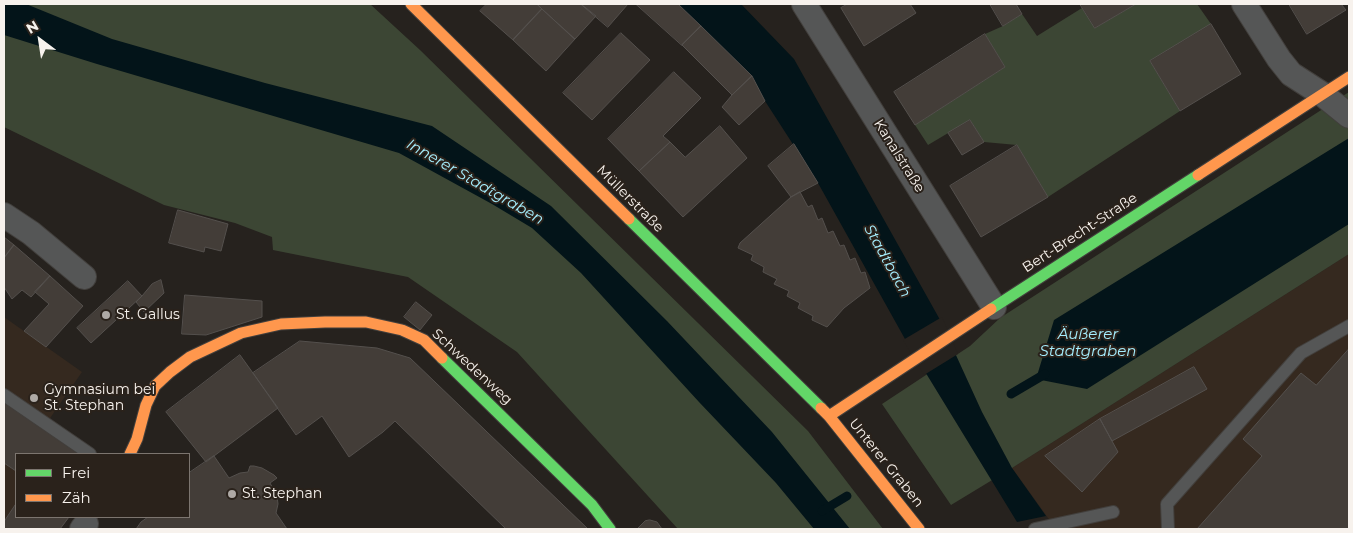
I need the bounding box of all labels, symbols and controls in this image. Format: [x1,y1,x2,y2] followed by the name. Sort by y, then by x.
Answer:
[15,15,65,65] north arrow
[23,17,42,38] text: N
[870,116,928,196] street label: Kanalstraße
[403,135,547,229] water label: Innerer Stadtgraben
[593,162,667,236] street label: Müllerstraße
[1019,190,1141,276] street label: Bert-Brecht-Straße
[860,222,914,300] water label: Stadtbach
[116,307,180,323] place label: St. Gallus
[100,309,112,321] marker: St. Gallus
[428,326,516,408] street label: Schwedenweg
[1040,326,1136,361] water label: Äußerer Stadtgraben
[44,382,155,414] place label: Gymnasium bei St. Stephan
[28,392,40,404] marker: Gymnasium bei St. Stephan
[845,415,927,511] street label: Unterer Graben
[15,453,190,518] legend
[62,463,90,482] text: Frei
[242,486,322,502] place label: St. Stephan
[62,488,91,507] text: Zäh
[226,488,238,500] marker: St. Stephan

